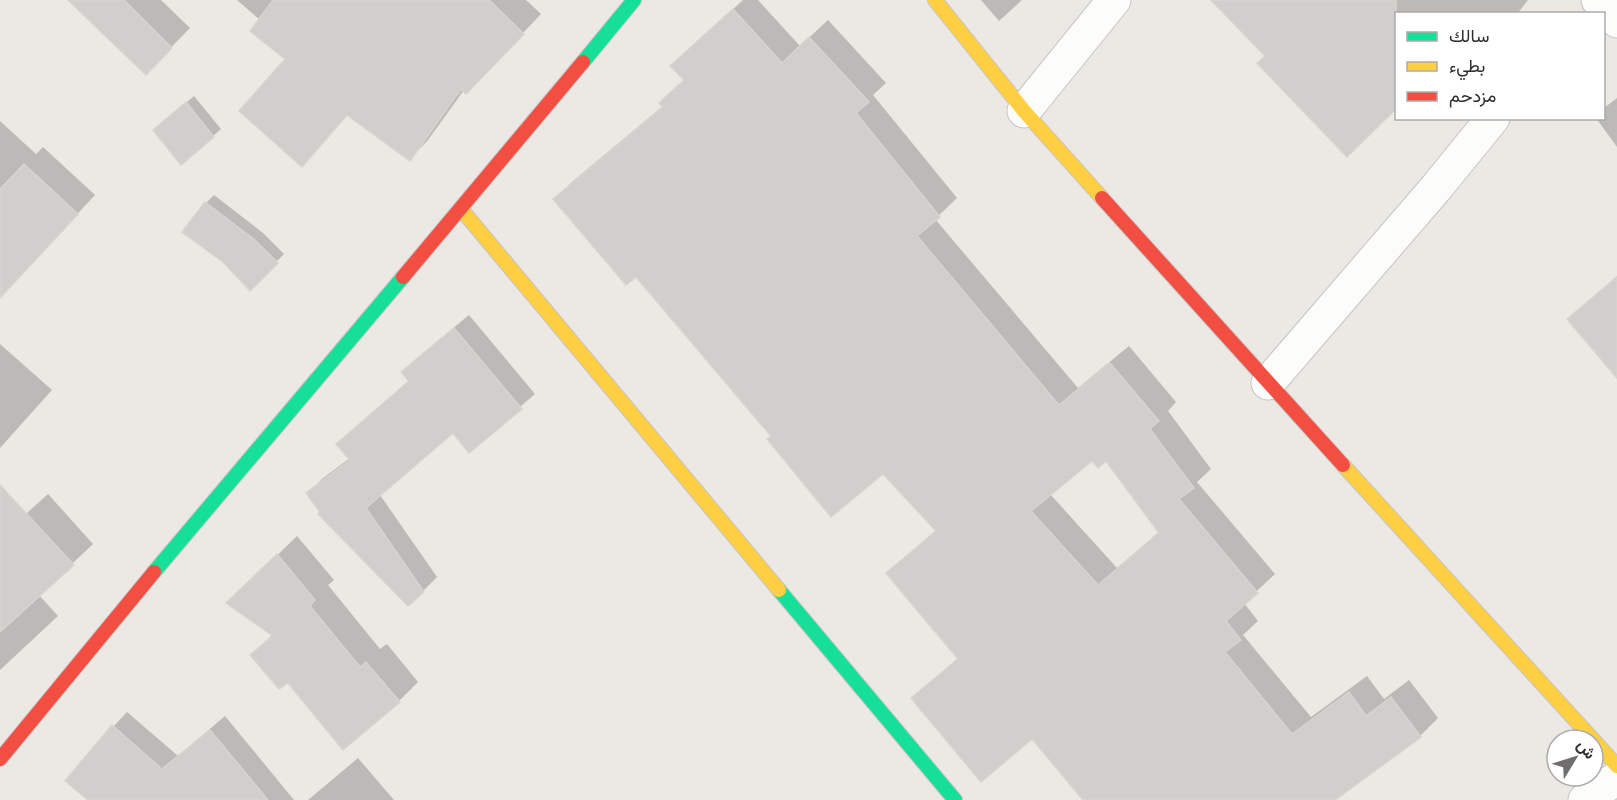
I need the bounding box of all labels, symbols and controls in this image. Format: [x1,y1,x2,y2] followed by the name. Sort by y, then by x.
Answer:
[1395,12,1605,120] legend
[1449,24,1489,47] text: سالك
[1449,54,1485,81] text: بطيء
[1449,84,1496,108] text: مزدحم
[1545,728,1605,788] north arrow
[1573,735,1601,763] text: ش

